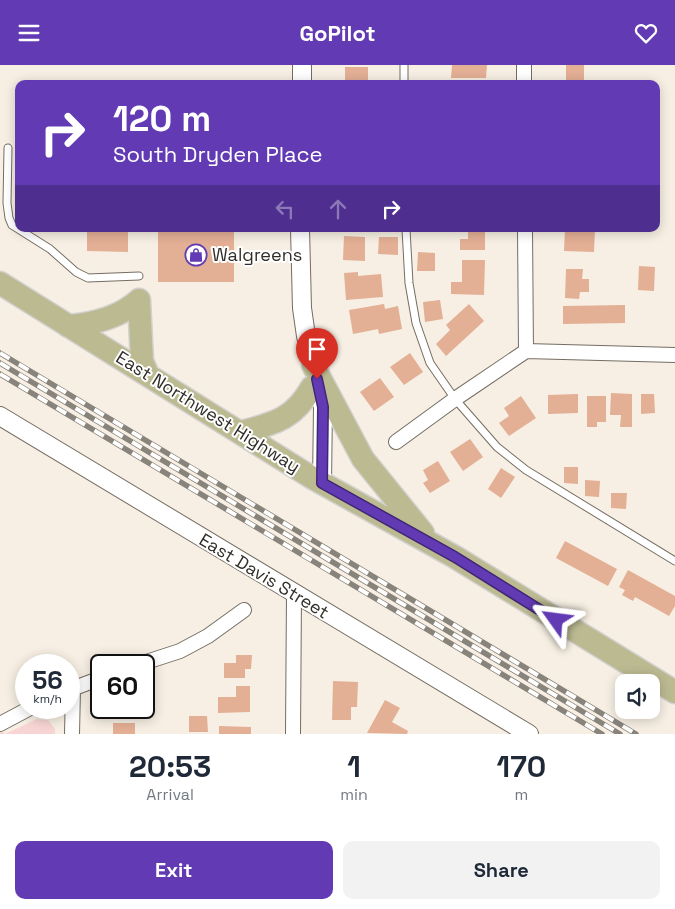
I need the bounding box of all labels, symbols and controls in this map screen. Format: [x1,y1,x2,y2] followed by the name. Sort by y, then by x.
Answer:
[15,19,43,47] icon: menu
[299,19,376,47] text: GoPilot
[632,19,660,47] icon: heart
[113,97,211,141] text: 120 m
[30,100,95,165] icon: right
[113,140,323,168] text: South Dryden Place
[271,195,299,223] icon: left
[324,195,352,223] icon: ahead
[377,195,405,223] icon: right
[184,243,208,267] shop icon: Walgreens
[212,243,302,266] place label: Walgreens
[296,328,338,379] pin
[303,335,331,363] icon: arrive
[112,345,305,478] street label: East Northwest Highway
[195,528,333,623] street label: East Davis Street
[529,593,581,645] position arrow
[90,654,155,719] speed limit sign: 60
[32,664,63,696] text: 56
[615,674,660,719] map controls
[615,674,660,719] button: sound
[33,691,62,707] text: km/h
[129,747,211,786] text: 20:53
[347,747,361,786] text: 1
[497,747,546,786] text: 170
[146,784,194,805] text: Arrival
[340,784,368,805] text: min
[514,784,528,805] text: m
[15,841,333,899] button: Exit
[343,841,660,899] button: Share

